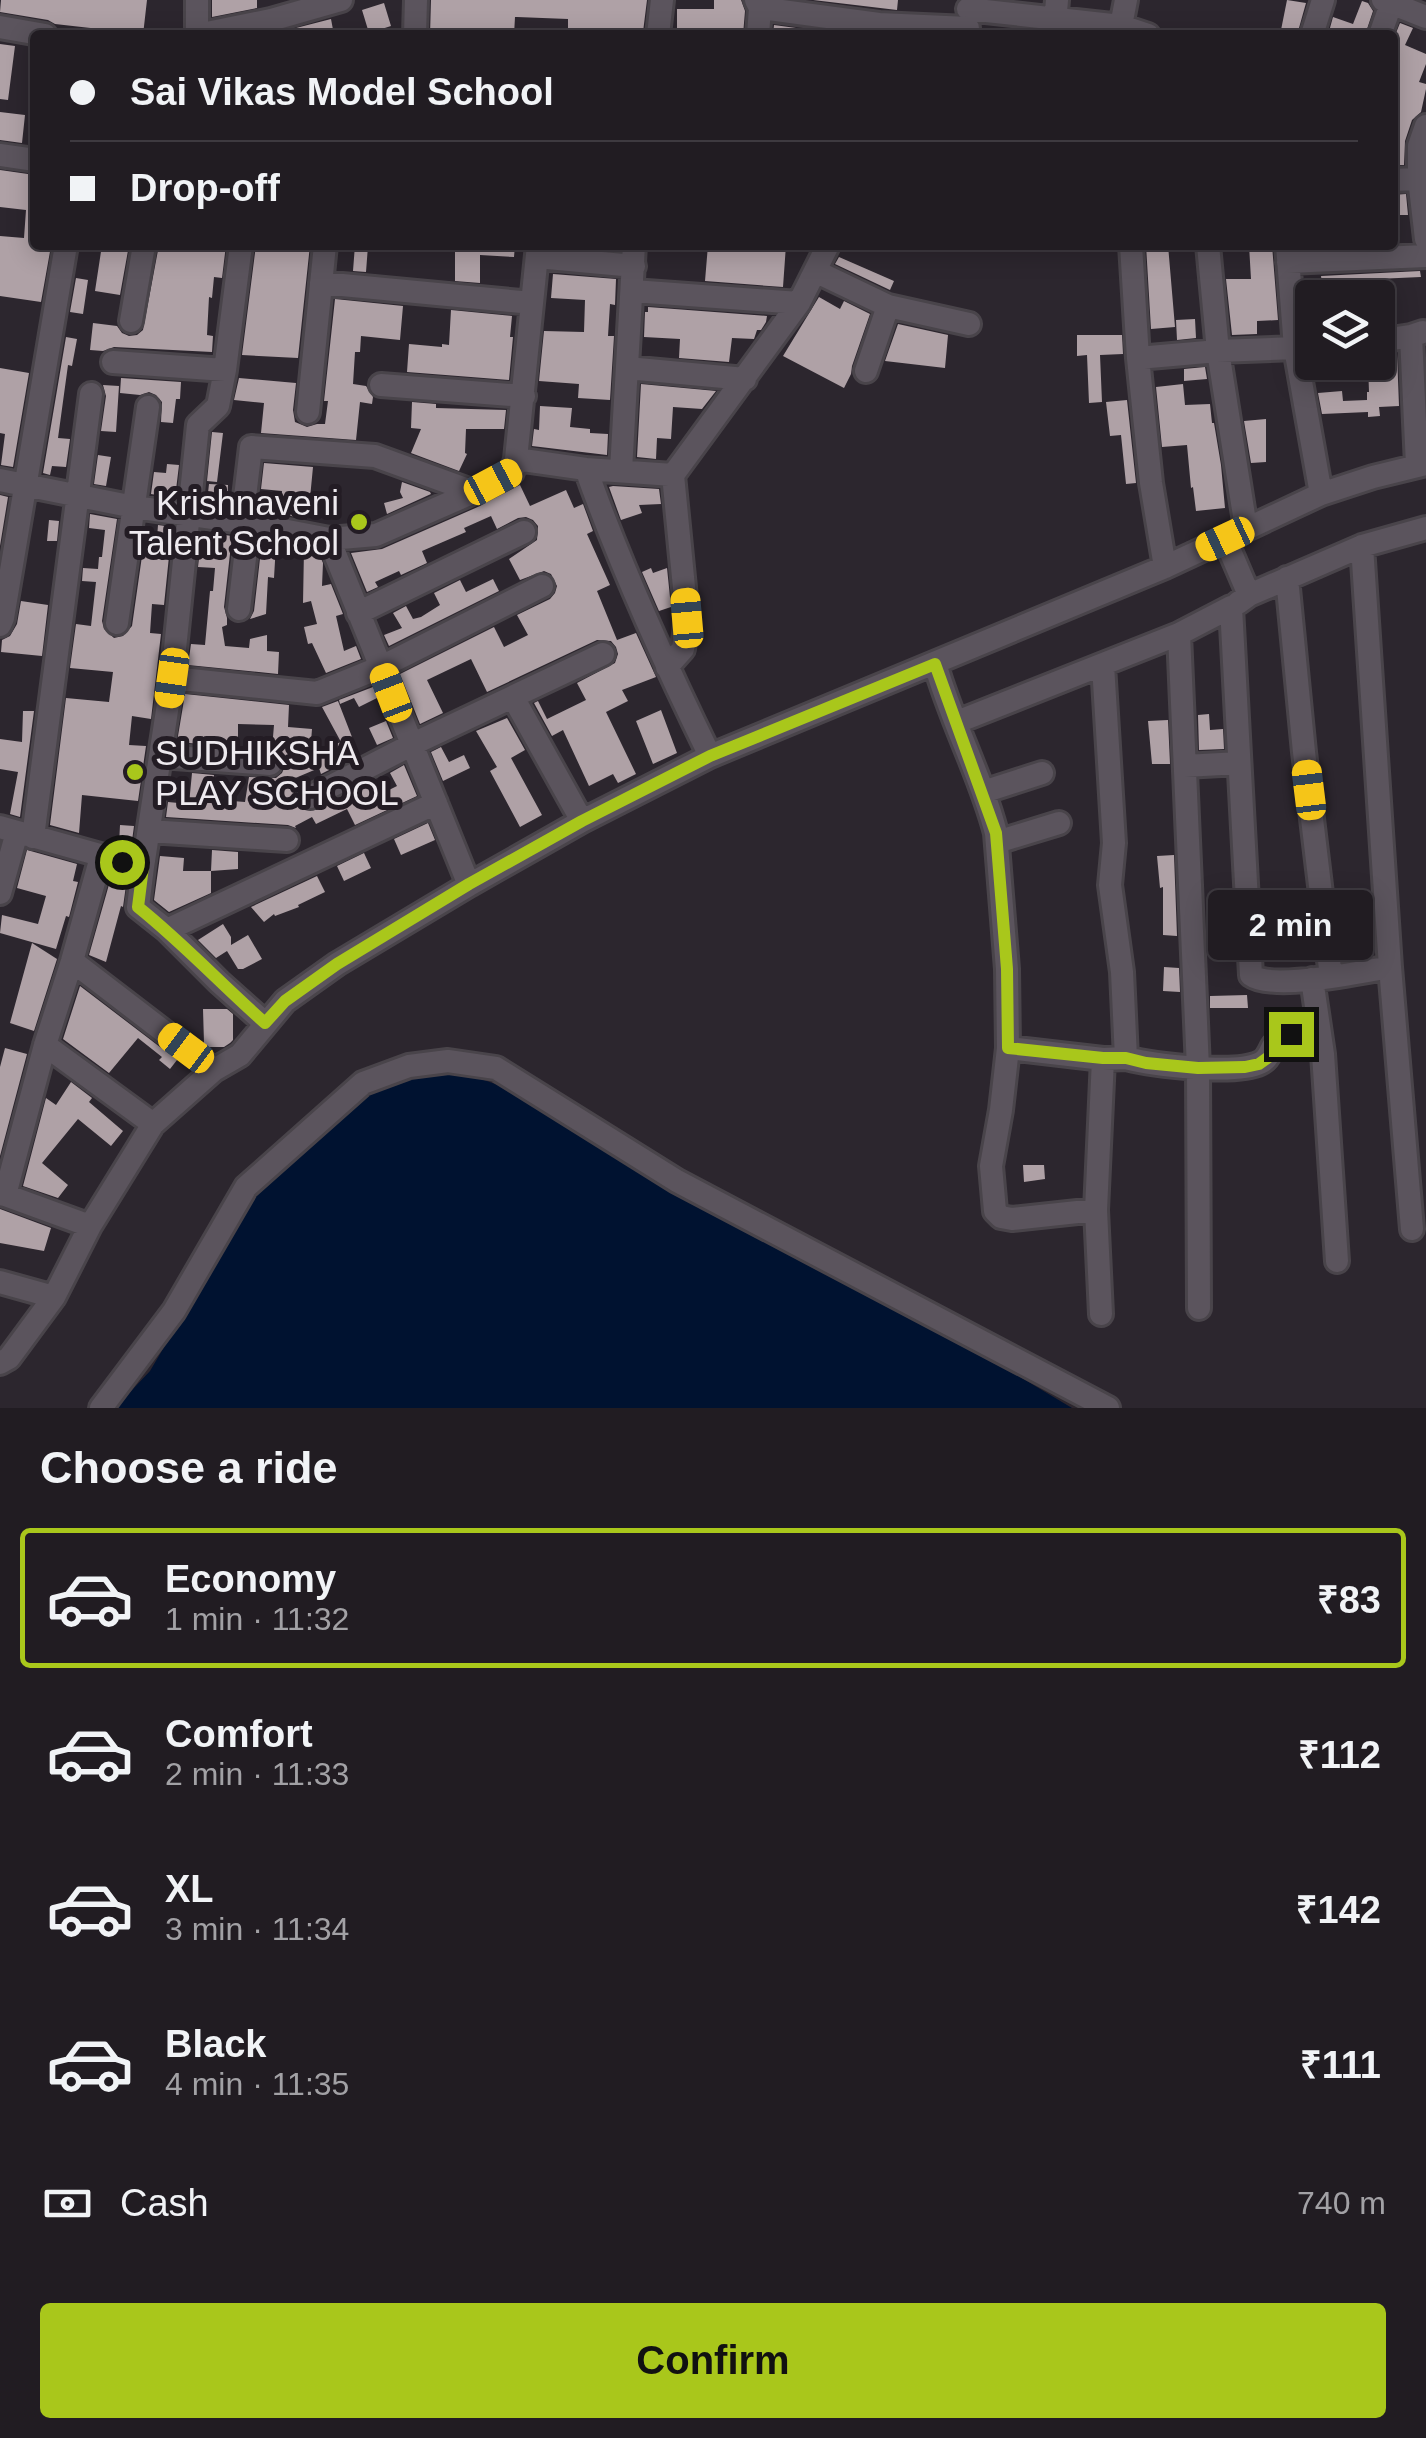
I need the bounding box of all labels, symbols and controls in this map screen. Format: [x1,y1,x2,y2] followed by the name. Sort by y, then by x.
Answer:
[130,71,554,113] text: Sai Vikas Model School
[130,167,280,209] text: Drop-off
[1295,280,1395,380] map controls
[1295,280,1395,380] button: layers
[459,455,527,509] car
[129,483,339,562] place label: Krishnaveni Talent School
[348,511,370,533] marker: Krishnaveni Talent School
[1191,513,1259,565] car
[669,587,705,649] car
[153,646,191,710] car
[366,660,416,726] car
[155,733,399,812] place label: SUDHIKSHA PLAY SCHOOL
[1290,758,1328,822] car
[124,761,146,783] marker: SUDHIKSHA PLAY SCHOOL
[100,840,145,885] route start
[1208,889,1374,959] callout: 2 min
[1249,907,1332,943] text: 2 min
[1269,1012,1314,1057] route end
[153,1018,219,1078] car
[40,1442,338,1493] text: Choose a ride
[45,1553,135,1643] icon: car
[165,1558,336,1600] text: Economy
[1317,1579,1381,1621] text: ₹83
[165,1601,349,1637] text: 1 min · 11:32
[45,1708,135,1798] icon: car
[165,1713,313,1755] text: Comfort
[1298,1734,1381,1776] text: ₹112
[165,1756,349,1792] text: 2 min · 11:33
[45,1863,135,1953] icon: car
[165,1868,214,1910] text: XL
[1296,1889,1381,1931] text: ₹142
[165,1911,349,1947] text: 3 min · 11:34
[45,2018,135,2108] icon: car
[165,2023,266,2065] text: Black
[1300,2044,1381,2086] text: ₹111
[165,2066,349,2102] text: 4 min · 11:35
[40,2176,95,2231] icon: cash
[120,2182,209,2224] text: Cash
[1297,2185,1386,2221] text: 740 m
[40,2303,1386,2418] button: Confirm

